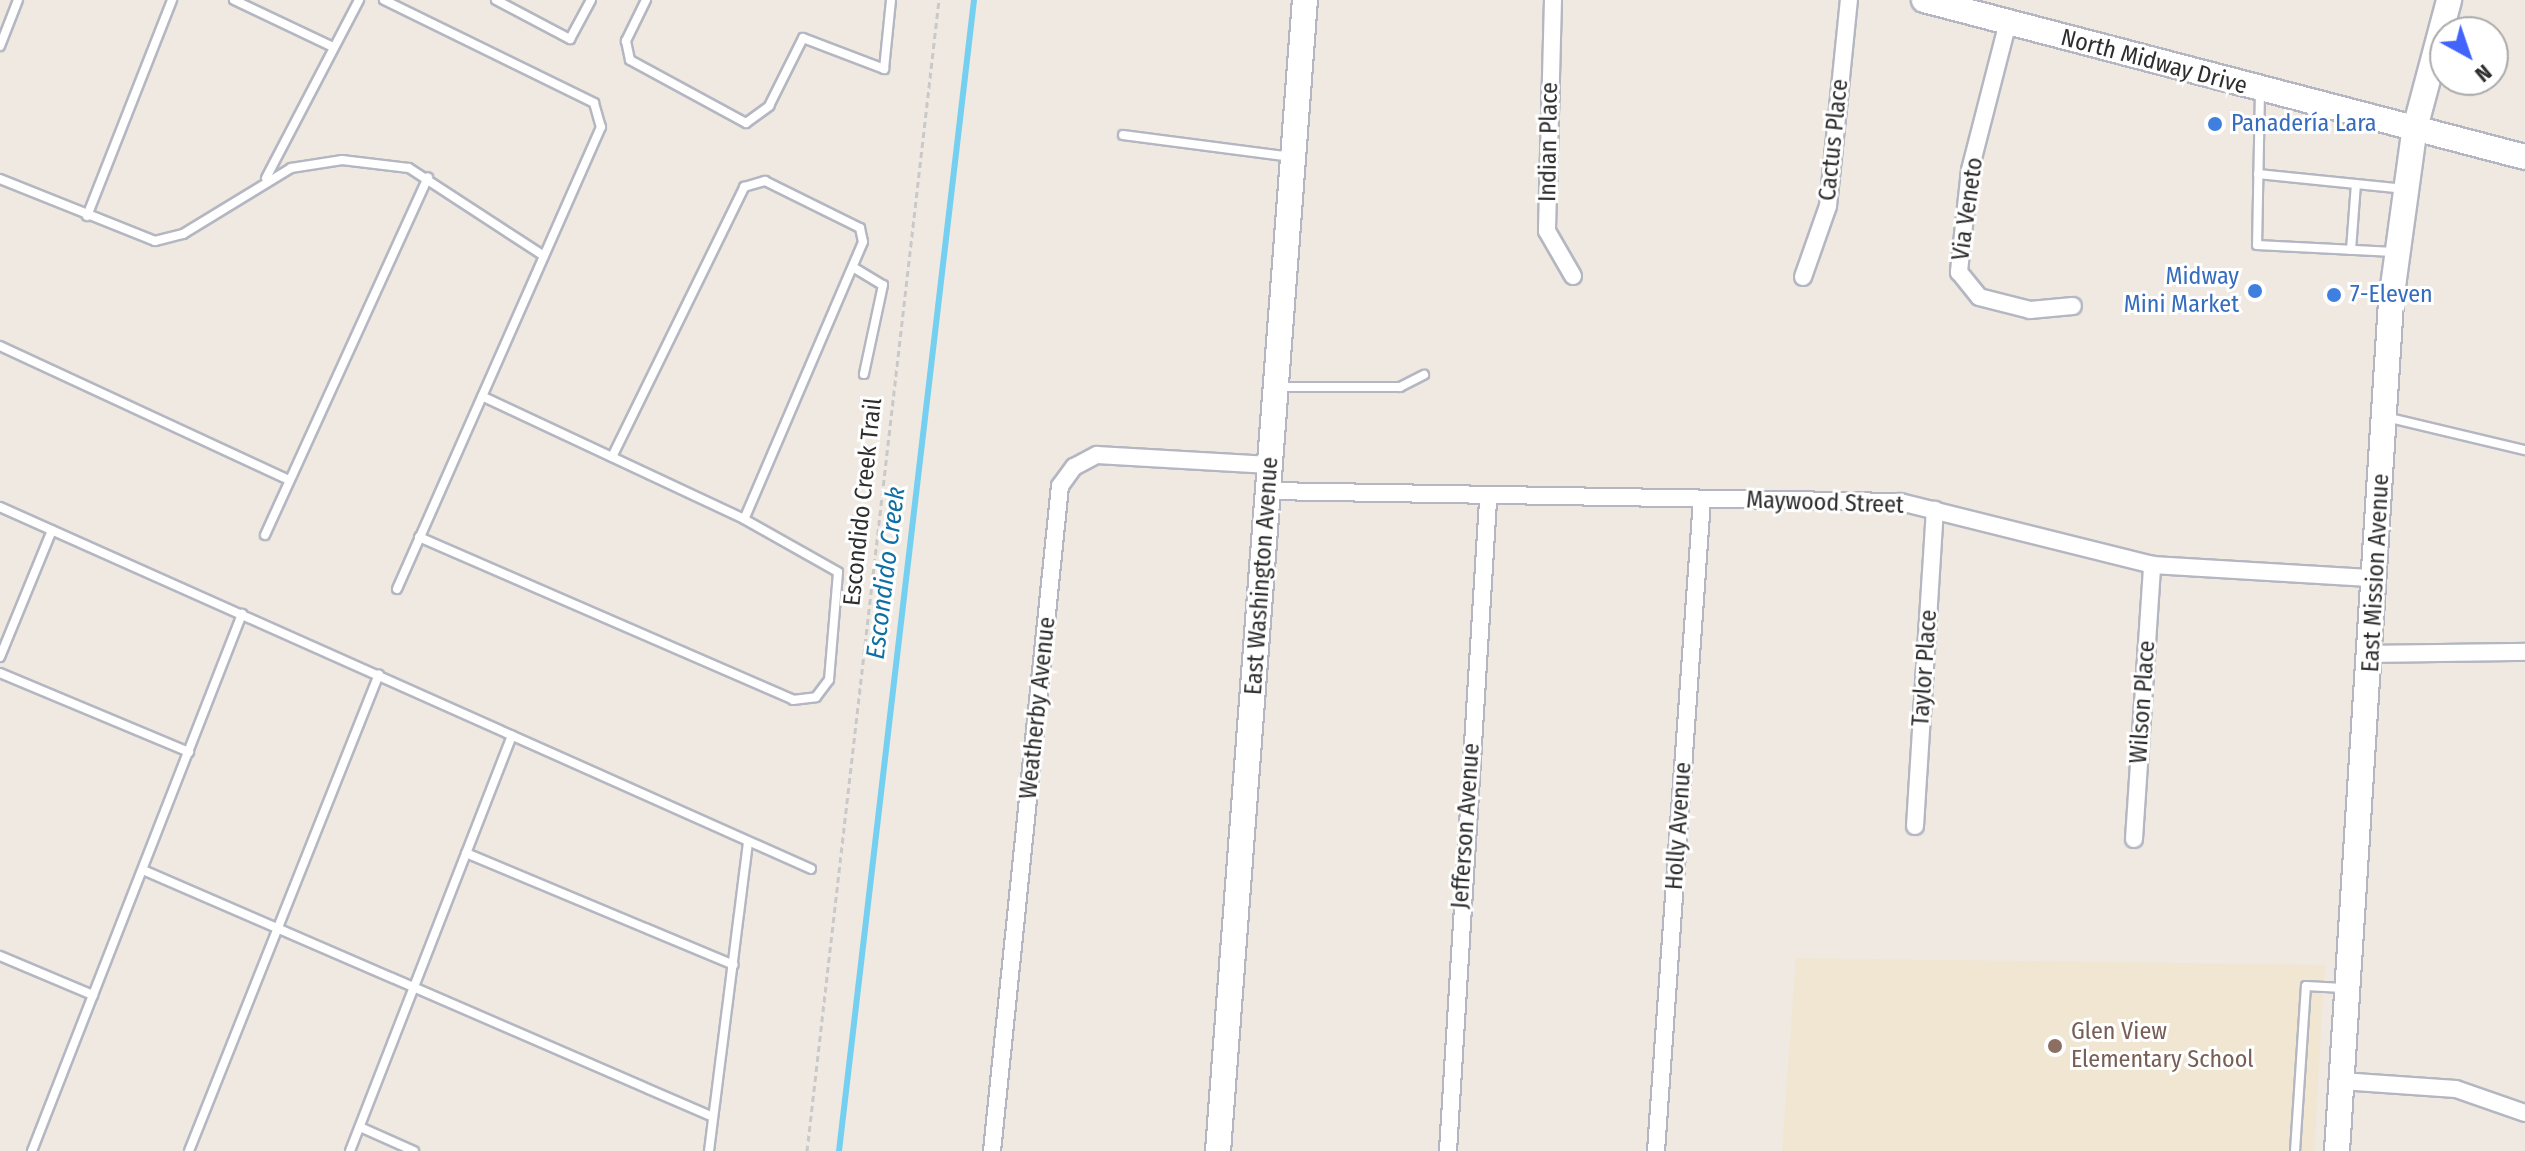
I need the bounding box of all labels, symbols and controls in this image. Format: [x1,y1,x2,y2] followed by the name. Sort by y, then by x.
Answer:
[2429,16,2509,96] north arrow
[2058,23,2250,101] street label: North Midway Drive
[2470,59,2497,88] text: N
[1813,78,1855,202] street label: Cactus Place
[1534,82,1564,202] street label: Indian Place
[2231,110,2377,138] place label: Panadería Lara
[2206,115,2224,133] marker: Panadería Lara
[1947,156,1989,262] street label: Via Veneto
[2124,263,2239,319] place label: Midway Mini Market
[2350,281,2433,309] place label: 7-Eleven
[2246,282,2264,300] marker: Midway Mini Market
[2325,286,2343,304] marker: 7-Eleven
[838,397,888,607] street label: Escondido Creek Trail
[1239,456,1285,696] street label: East Washington Avenue
[2356,473,2396,673] street label: East Mission Avenue
[860,485,912,661] water label: Escondido Creek
[1746,486,1904,520] street label: Maywood Street
[1907,609,1943,727] street label: Taylor Place
[1014,615,1062,801] street label: Weatherby Avenue
[2124,639,2162,765] street label: Wilson Place
[1446,742,1486,910] street label: Jefferson Avenue
[1660,761,1698,891] street label: Holly Avenue
[2071,1018,2254,1074] place label: Glen View Elementary School
[2046,1037,2064,1055] marker: Glen View Elementary School

